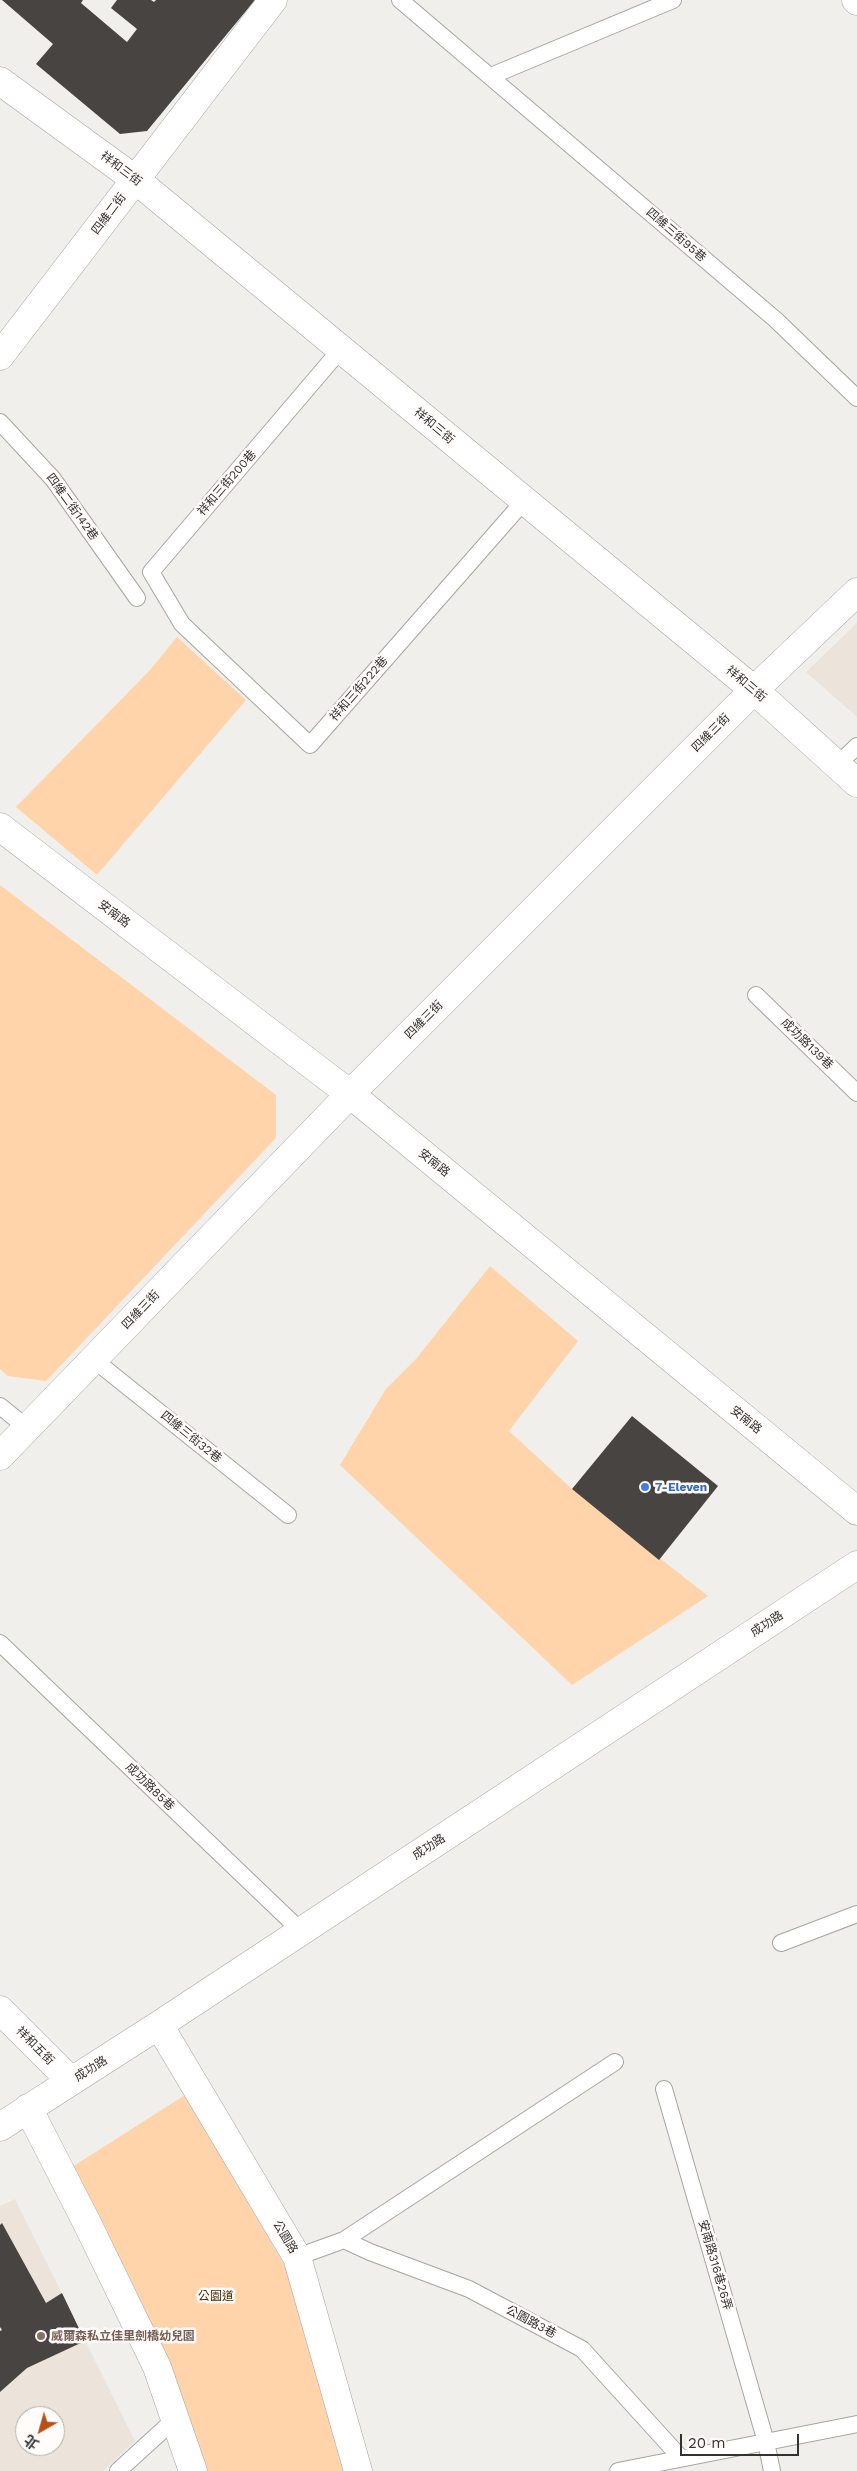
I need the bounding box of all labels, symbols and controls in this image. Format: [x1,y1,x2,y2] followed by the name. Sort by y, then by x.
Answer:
[97,149,145,189] street label: 祥和三街
[89,190,129,238] street label: 四維二街
[643,205,709,265] street label: 四維三街95巷
[411,405,457,447] street label: 祥和三街
[195,447,259,519] street label: 祥和三街200巷
[43,471,101,543] street label: 四維二街142巷
[327,654,391,724] street label: 祥和三街222巷
[723,663,769,705] street label: 祥和三街
[689,711,733,755] street label: 四維三街
[95,897,133,931] street label: 安南路
[402,998,446,1042] street label: 四維三街
[778,1016,836,1072] street label: 成功路139巷
[415,1146,453,1180] street label: 安南路
[119,1288,163,1332] street label: 四維三街
[727,1403,765,1437] street label: 安南路
[158,1408,224,1466] street label: 四維三街32巷
[655,1480,707,1494] place label: 7-Eleven
[639,1481,651,1493] marker: 7-Eleven
[748,1608,786,1640] street label: 成功路
[123,1760,177,1814] street label: 成功路85巷
[410,1831,448,1863] street label: 成功路
[13,2024,57,2068] street label: 祥和五街
[72,2053,110,2085] street label: 成功路
[270,2218,300,2256] street label: 公園路
[695,2218,735,2312] street label: 安南路316巷26弄
[198,2289,234,2303] park label: 公園道
[503,2303,559,2341] street label: 公園路3巷
[51,2329,195,2343] place label: 威爾森私立佳里劍橋幼兒園
[35,2330,47,2342] marker: 威爾森私立佳里劍橋幼兒園
[15,2406,65,2456] north arrow
[682,2424,801,2456] scale bar
[21,2431,42,2453] text: 北
[688,2434,726,2452] text: 20 m

